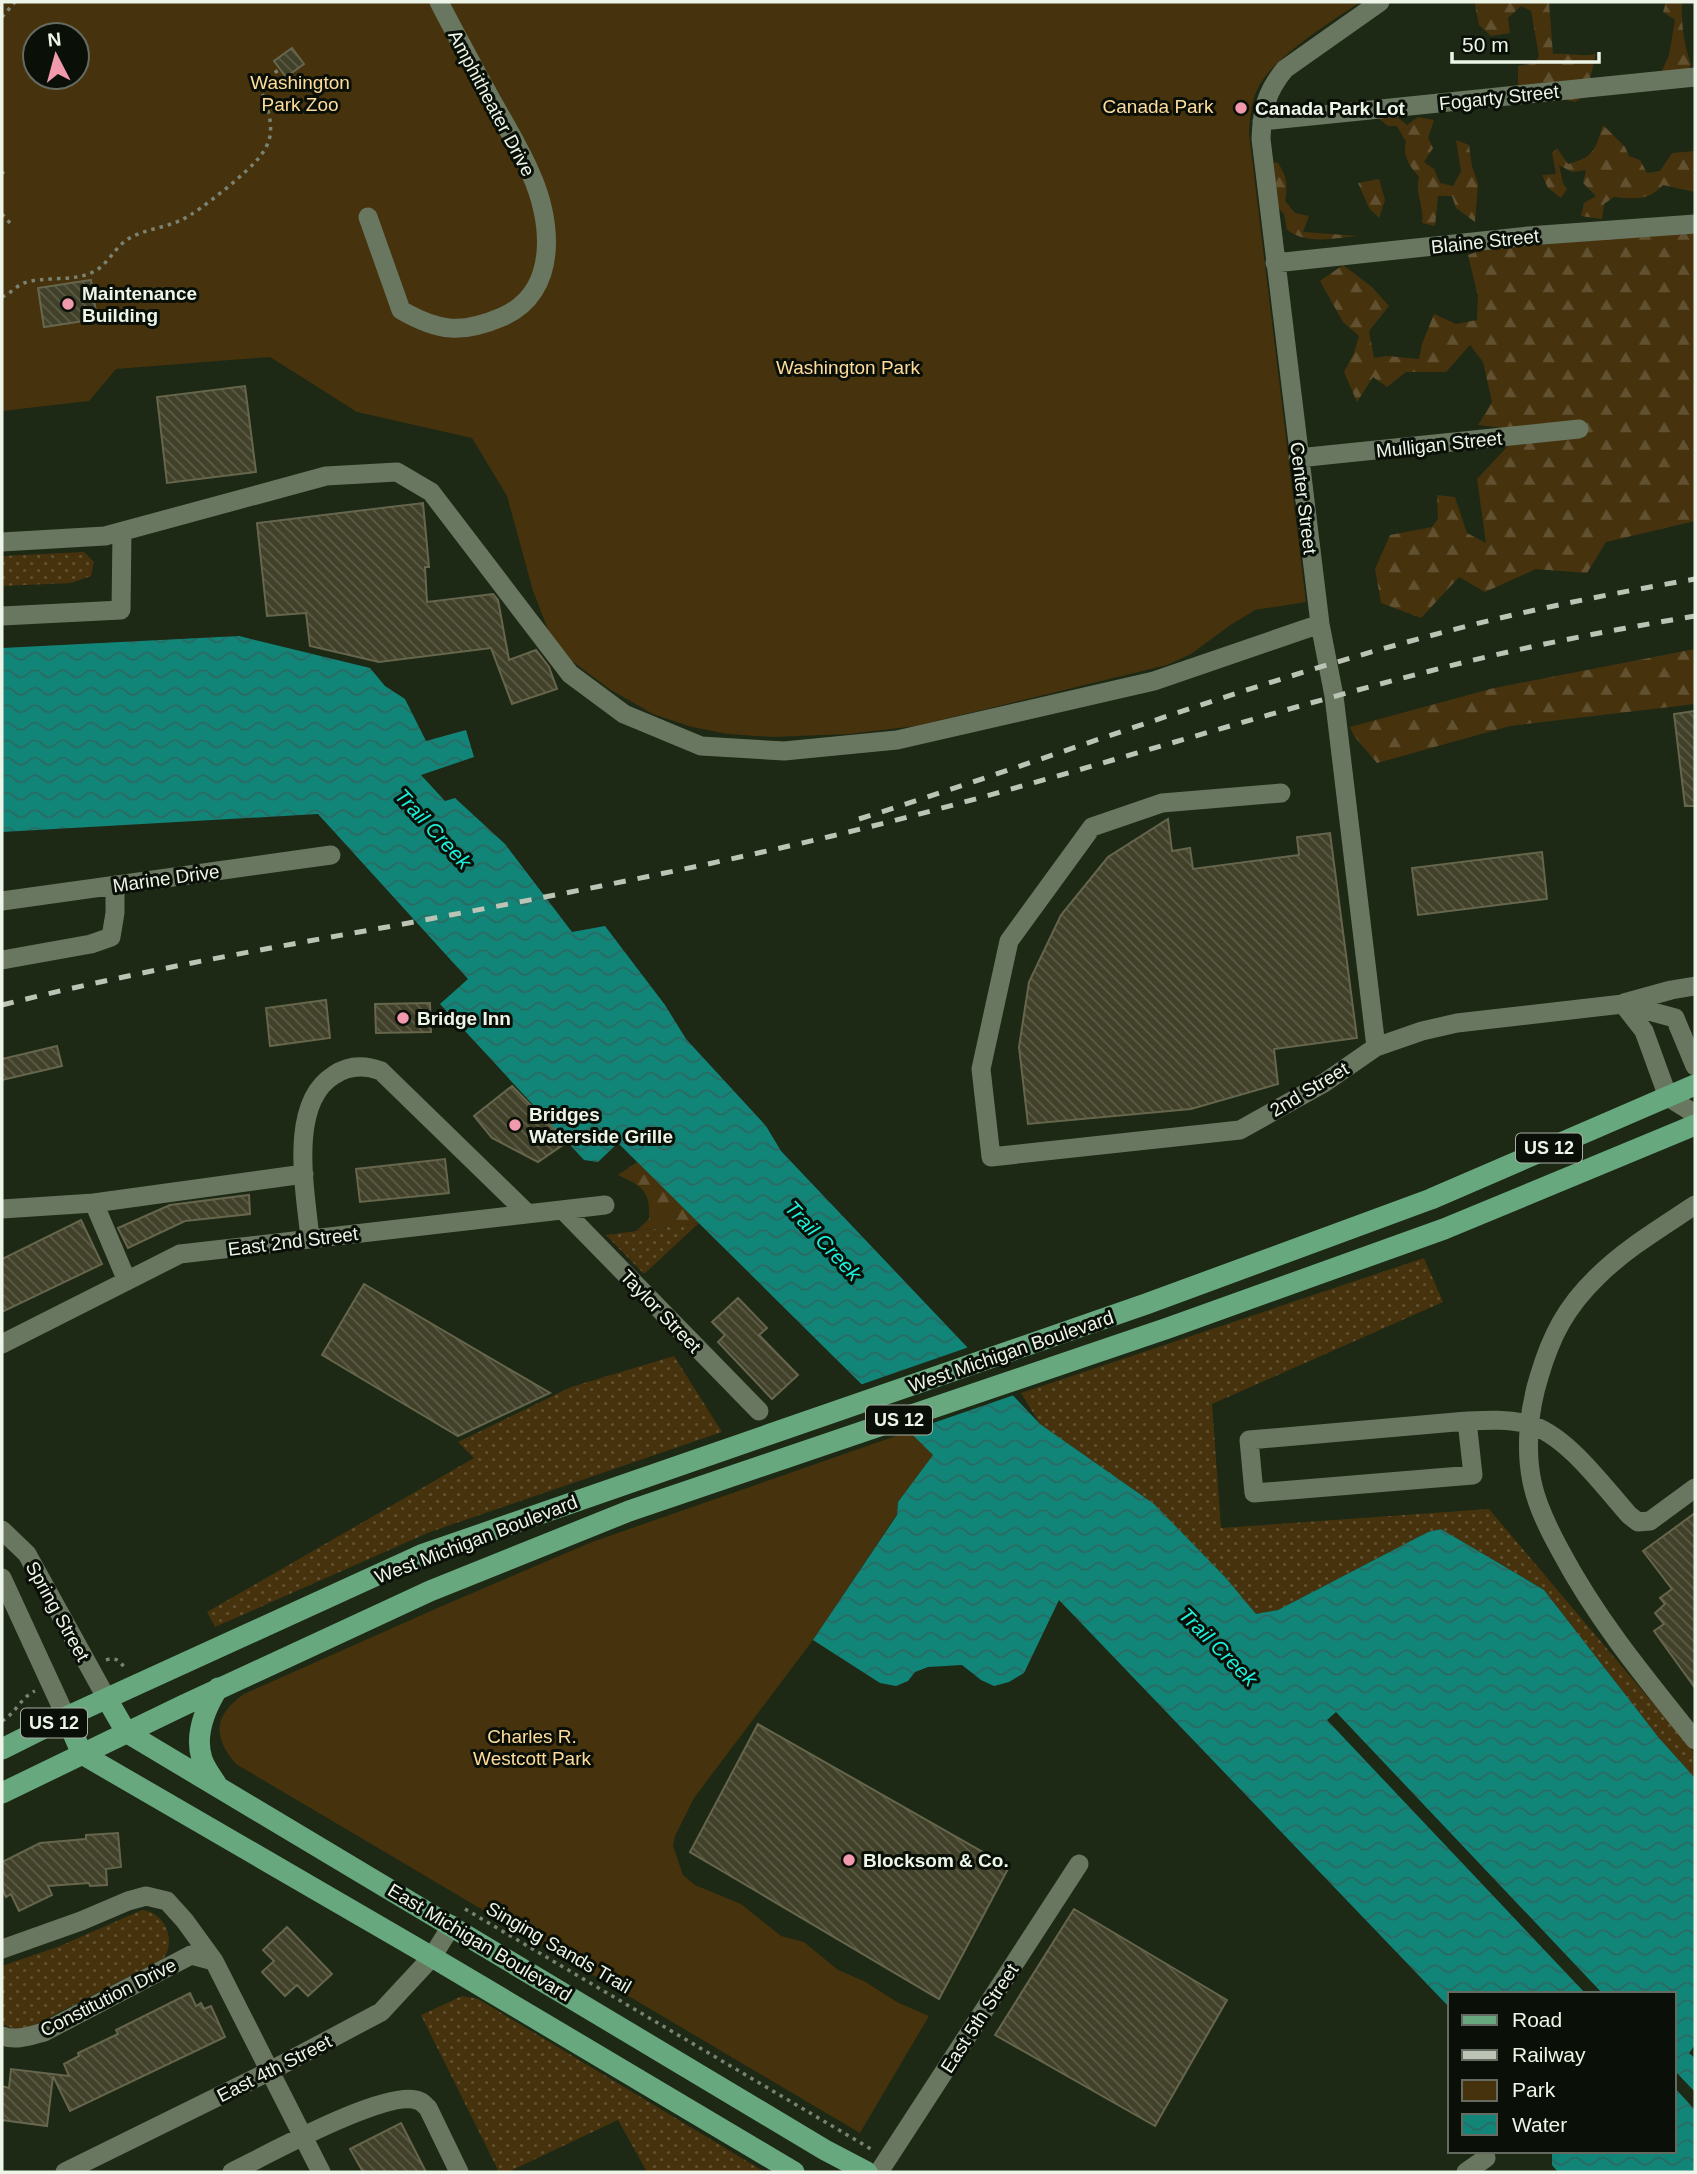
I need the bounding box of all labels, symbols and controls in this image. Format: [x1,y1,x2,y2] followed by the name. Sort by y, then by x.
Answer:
[21,21,91,91] north arrow
[1452,21,1599,65] scale bar
[444,27,539,180] street label: Amphitheater Drive
[46,28,62,51] text: N
[1462,33,1509,56] text: 50 m
[250,72,350,115] park label: Washington Park Zoo
[1438,81,1561,114] street label: Fogarty Street
[1103,96,1214,117] park label: Canada Park
[1255,98,1406,119] place label: Canada Park Lot
[1233,100,1249,116] marker: Canada Park Lot
[1430,225,1541,258] street label: Blaine Street
[82,283,197,326] place label: Maintenance Building
[60,296,76,312] marker: Maintenance Building
[776,357,920,378] park label: Washington Park
[1375,427,1504,462] street label: Mulligan Street
[1286,441,1321,556] street label: Center Street
[390,784,477,875] water label: Trail Creek
[111,861,221,896] street label: Marine Drive
[417,1008,511,1029] place label: Bridge Inn
[395,1010,411,1026] marker: Bridge Inn
[1266,1057,1353,1121] street label: 2nd Street
[529,1104,673,1147] place label: Bridges Waterside Grille
[507,1117,523,1133] marker: Bridges Waterside Grille
[1516,1134,1582,1162] road number: US 12
[780,1196,867,1287] water label: Trail Creek
[227,1223,360,1260] street label: East 2nd Street
[616,1266,706,1358] street label: Taylor Street
[906,1307,1116,1396] street label: West Michigan Boulevard
[866,1406,932,1434] road number: US 12
[372,1491,580,1588] street label: West Michigan Boulevard
[21,1558,94,1665] street label: Spring Street
[1174,1603,1263,1692] water label: Trail Creek
[21,1708,87,1738] road number: US 12
[473,1726,591,1769] park label: Charles R. Westcott Park
[863,1850,1009,1871] place label: Blocksom & Co.
[841,1852,857,1868] marker: Blocksom & Co.
[384,1879,575,2006] street label: East Michigan Boulevard
[483,1897,635,1997] street label: Singing Sands Trail
[37,1954,180,2041] street label: Constitution Drive
[936,1959,1023,2077] street label: East 5th Street
[1448,1992,1676,2153] legend
[1512,2008,1562,2031] text: Road
[213,2030,336,2106] street label: East 4th Street
[1512,2043,1586,2066] text: Railway
[1512,2078,1556,2101] text: Park
[1512,2113,1567,2136] text: Water

